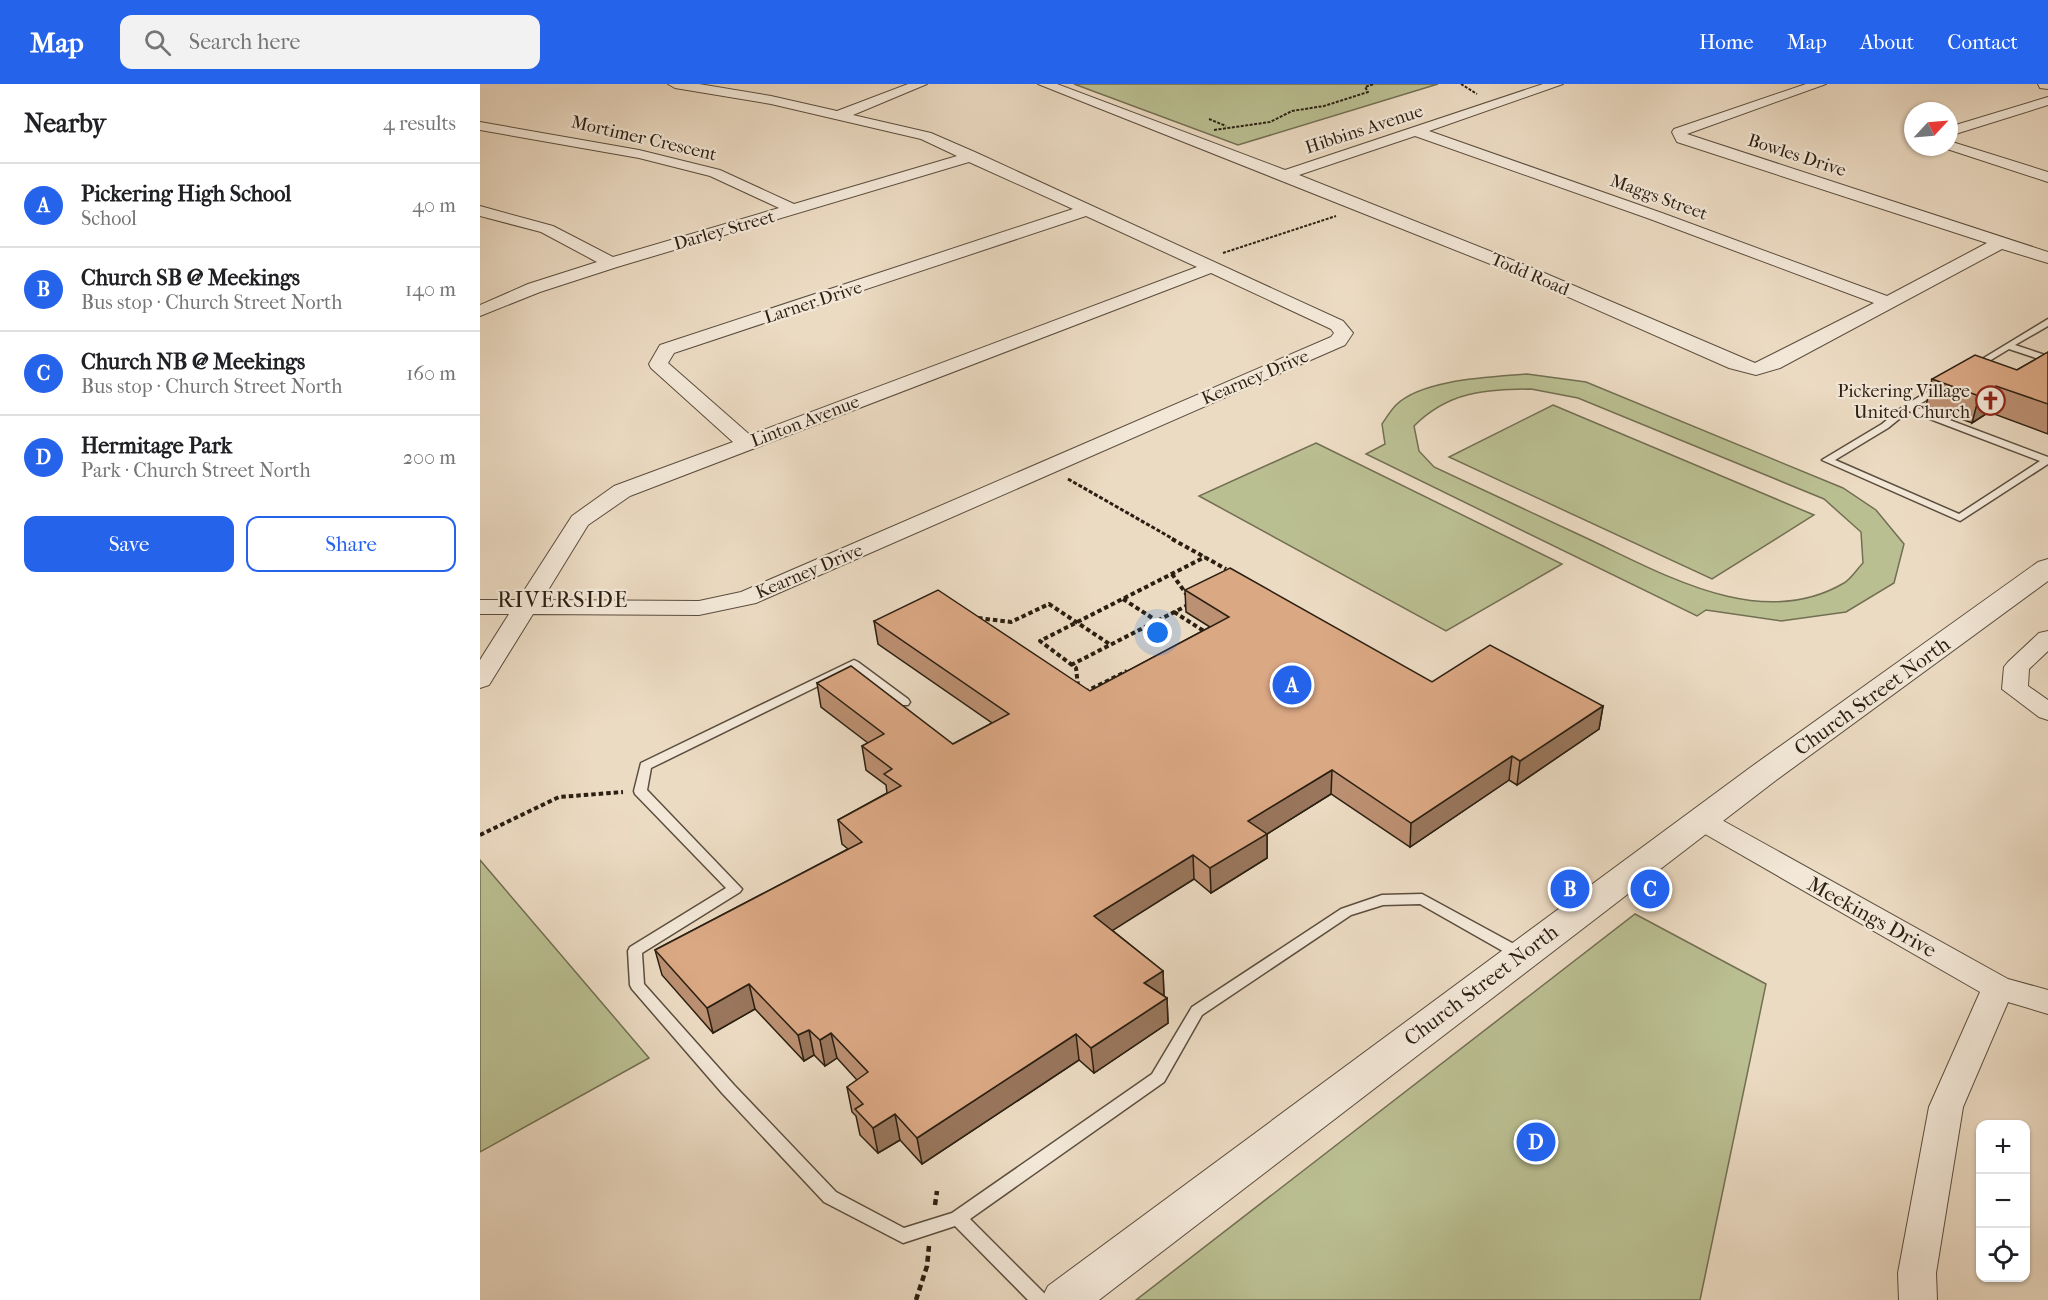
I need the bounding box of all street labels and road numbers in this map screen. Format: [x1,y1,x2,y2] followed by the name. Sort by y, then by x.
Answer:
[1303,101,1426,158] street label: Hibbins Avenue
[569,112,719,166] street label: Mortimer Crescent
[1745,130,1849,181] street label: Bowles Drive
[1607,170,1711,225] street label: Maggs Street
[671,206,778,255] street label: Darley Street
[1487,249,1572,300] street label: Todd Road
[762,277,865,328] street label: Larner Drive
[1199,345,1312,409] street label: Kearney Drive
[748,391,862,452] street label: Linton Avenue
[753,539,866,603] street label: Kearney Drive
[1790,631,1955,760] street label: Church Street North
[1803,872,1941,962] street label: Meekings Drive
[1399,919,1563,1051] street label: Church Street North

